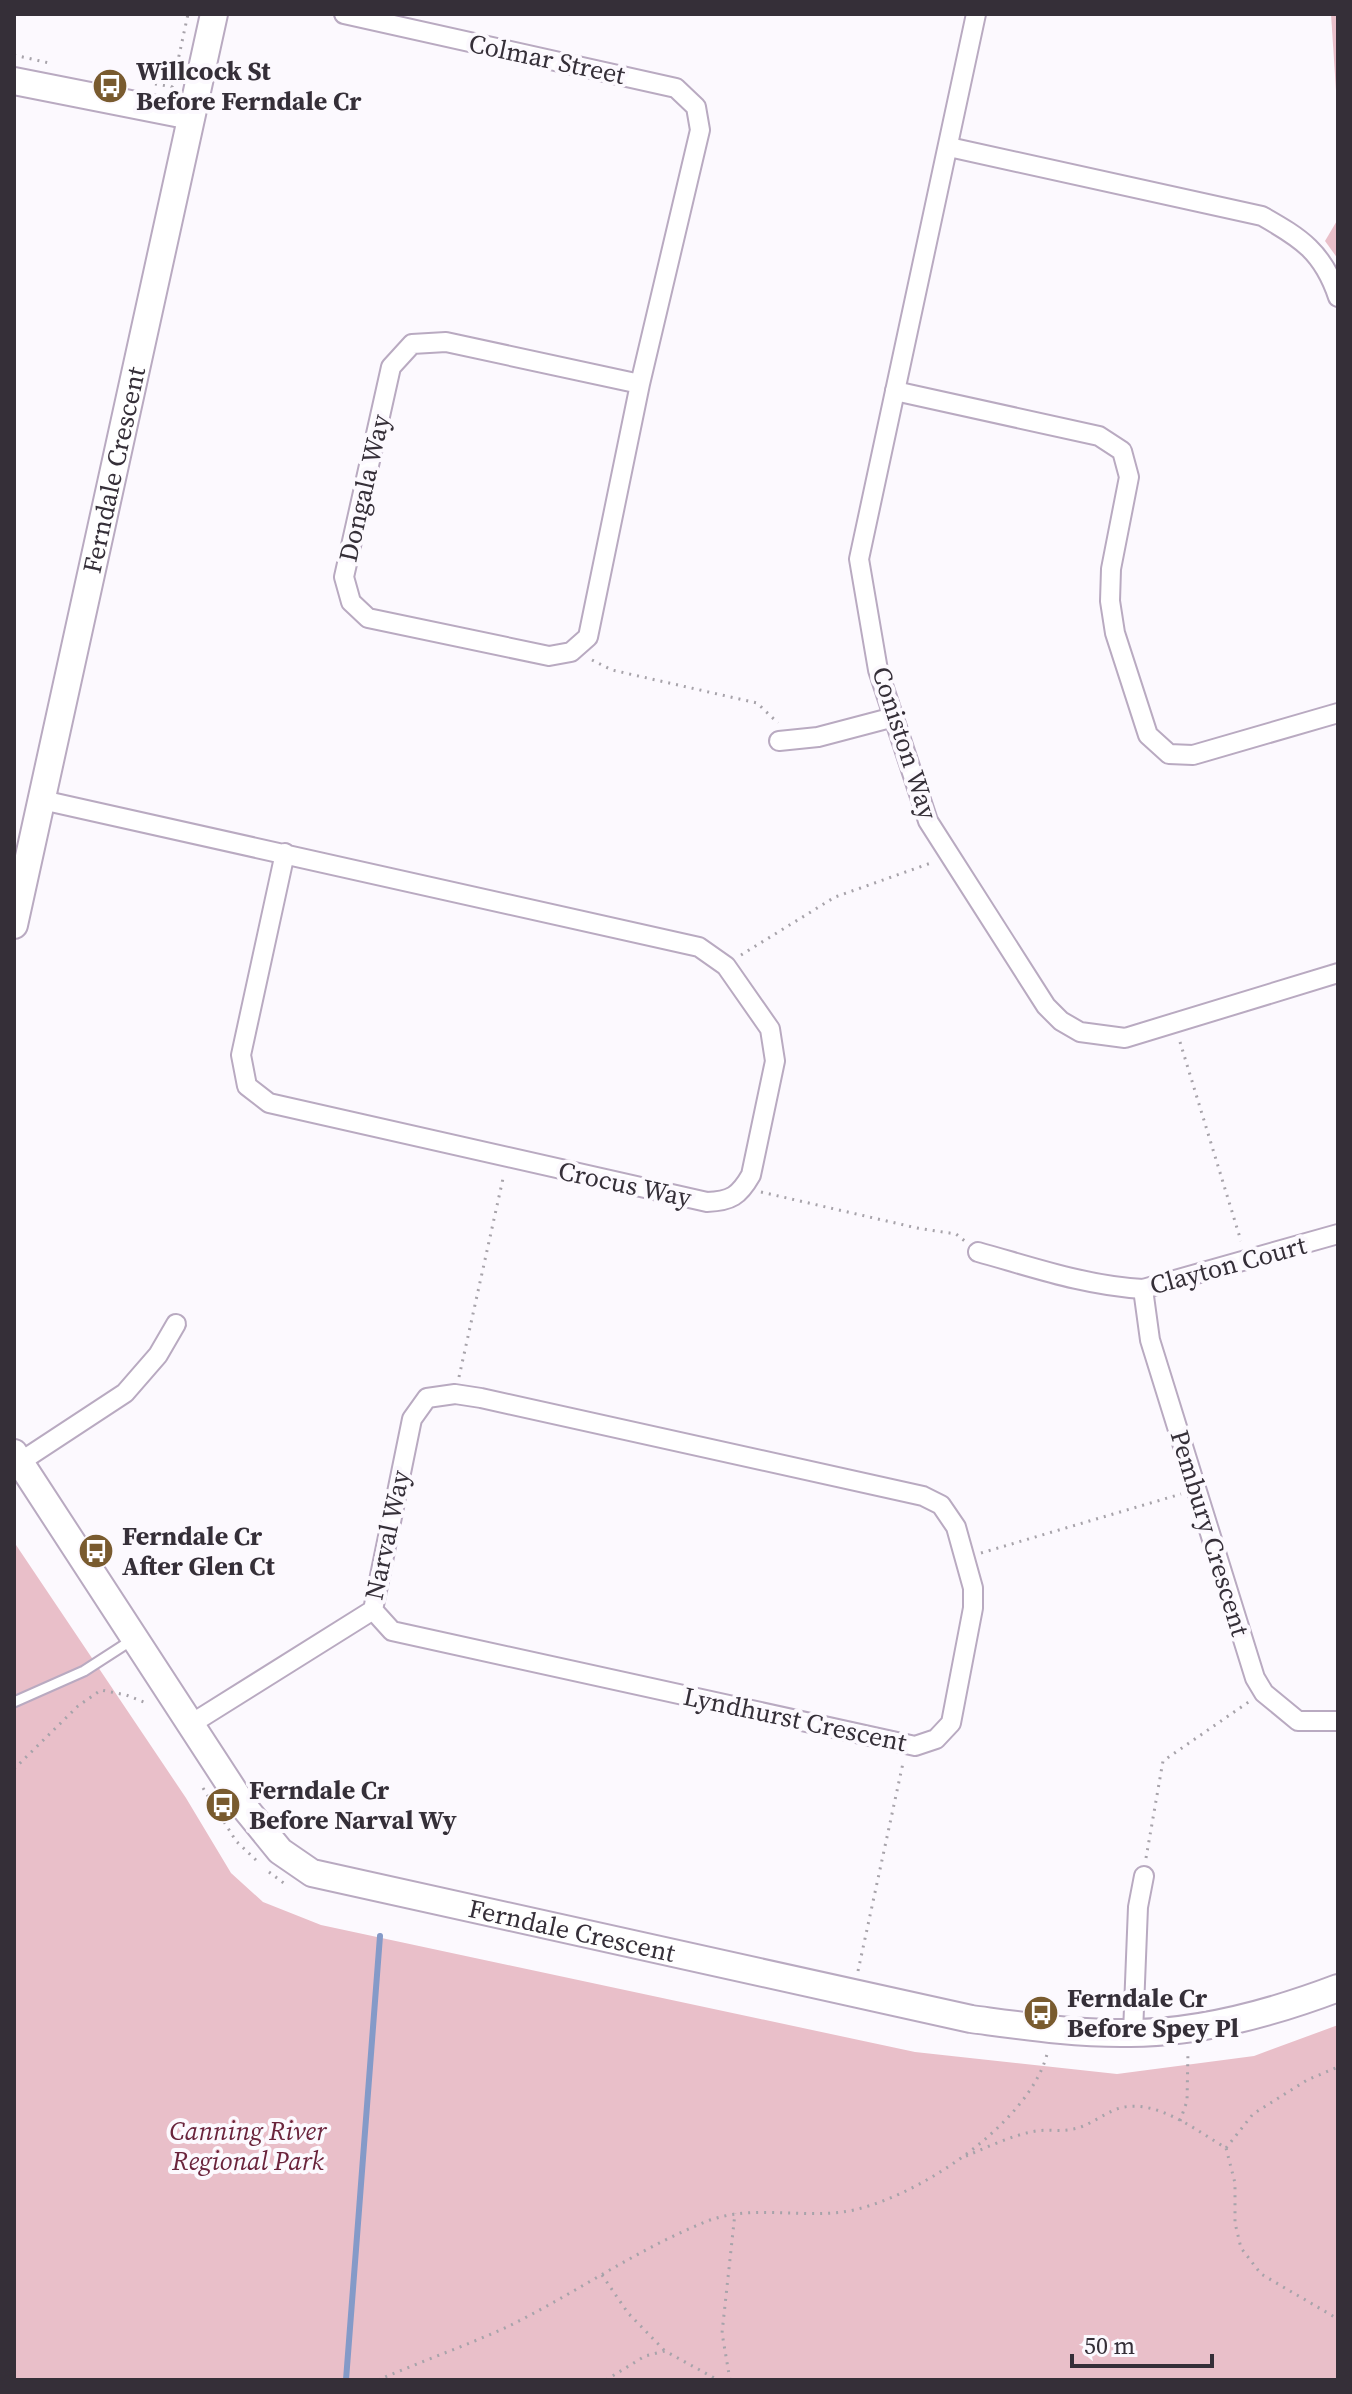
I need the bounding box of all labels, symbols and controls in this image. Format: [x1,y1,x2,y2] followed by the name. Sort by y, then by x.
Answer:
[466,25,629,93] street label: Colmar Street
[136,53,362,119] place label: Willcock St Before Ferndale Cr
[91,67,129,105] bus stop icon: Willcock St Before Ferndale Cr
[74,363,154,577] street label: Ferndale Crescent
[330,410,399,565] street label: Dongala Way
[863,662,947,825] street label: Coniston Way
[555,1152,696,1216] street label: Crocus Way
[1146,1227,1311,1303] street label: Clayton Court
[1162,1426,1259,1641] street label: Pembury Crescent
[356,1466,418,1603] street label: Narval Way
[122,1518,275,1584] place label: Ferndale Cr After Glen Ct
[77,1532,115,1570] bus stop icon: Ferndale Cr After Glen Ct
[680,1678,910,1760] street label: Lyndhurst Crescent
[249,1772,457,1838] place label: Ferndale Cr Before Narval Wy
[204,1786,242,1824] bus stop icon: Ferndale Cr Before Narval Wy
[465,1890,679,1971] street label: Ferndale Crescent
[1067,1980,1239,2046] place label: Ferndale Cr Before Spey Pl
[1022,1994,1060,2032] bus stop icon: Ferndale Cr Before Spey Pl
[169,2113,327,2179] park label: Canning River Regional Park
[1072,2318,1212,2368] scale bar
[1084,2329,1135,2362] text: 50 m

